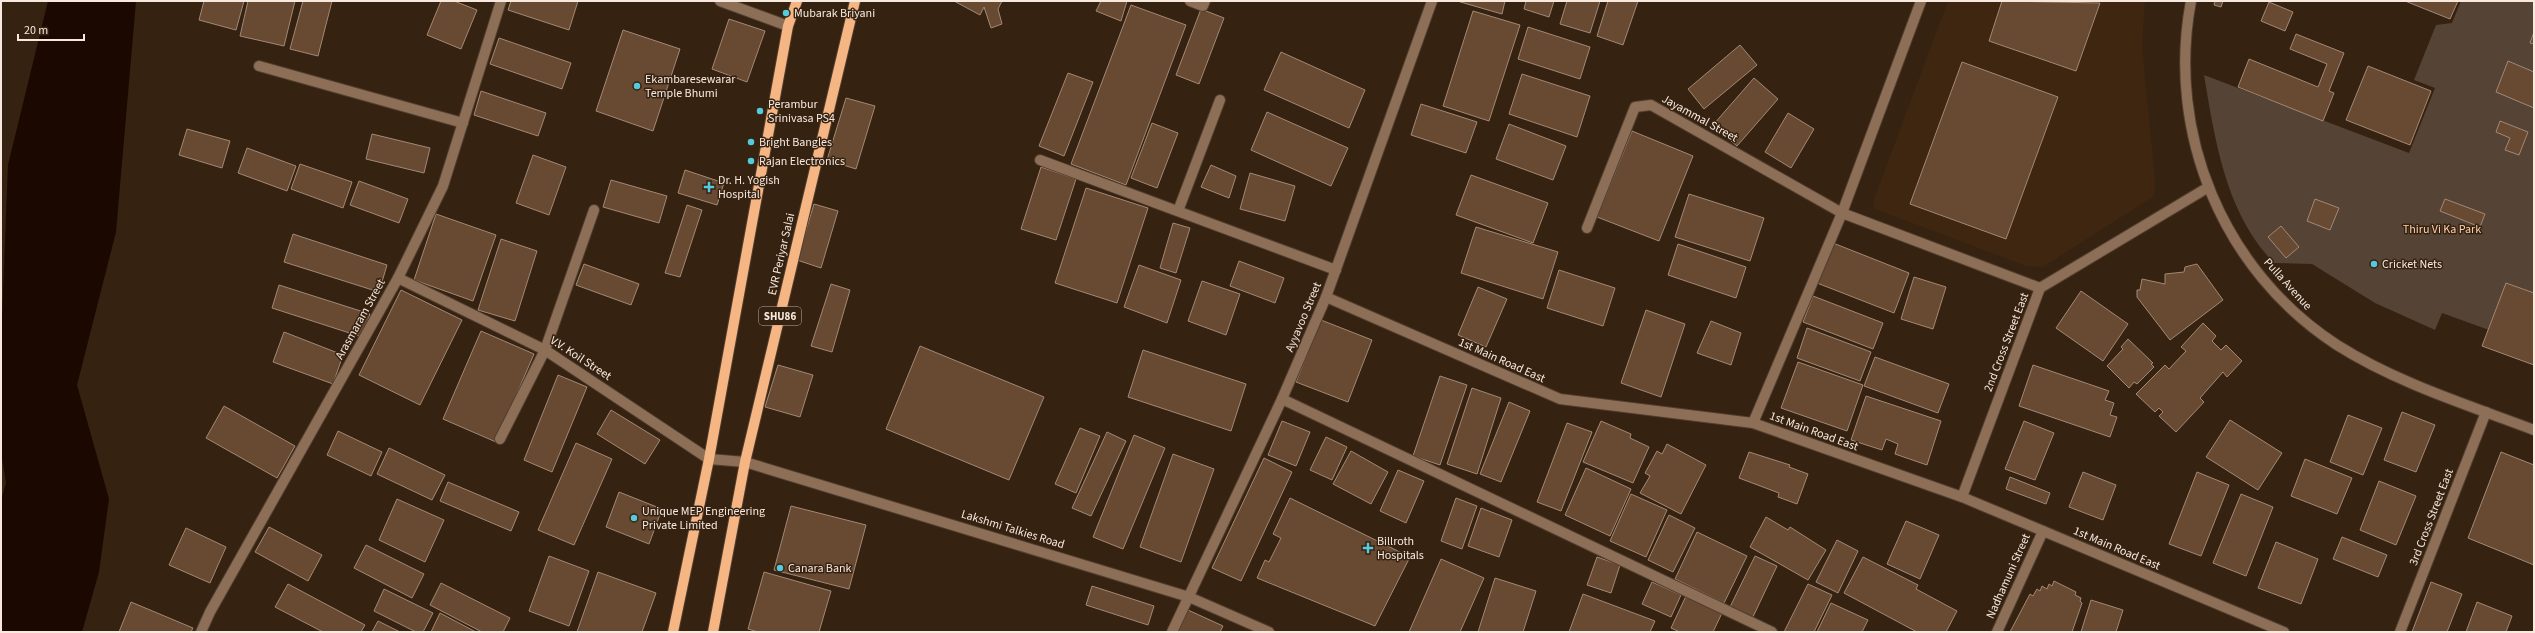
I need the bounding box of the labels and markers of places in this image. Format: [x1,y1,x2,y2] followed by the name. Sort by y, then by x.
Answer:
[794,5,875,22] place label: Mubarak Briyani
[781,8,791,18] marker: Mubarak Briyani
[645,71,736,102] place label: Ekambaresewarar Temple Bhumi
[632,81,642,91] marker: Ekambaresewarar Temple Bhumi
[768,96,835,127] place label: Perambur Srinivasa PS4
[755,106,765,116] marker: Perambur Srinivasa PS4
[759,134,832,151] place label: Bright Bangles
[746,137,756,147] marker: Bright Bangles
[759,153,845,170] place label: Rajan Electronics
[746,156,756,166] marker: Rajan Electronics
[718,172,780,203] place label: Dr. H. Yogish Hospital
[703,181,715,193] marker: Dr. H. Yogish Hospital
[2382,256,2442,273] place label: Cricket Nets
[2369,259,2379,269] marker: Cricket Nets
[642,503,765,534] place label: Unique MEP Engineering Private Limited
[629,513,639,523] marker: Unique MEP Engineering Private Limited
[1377,533,1424,564] place label: Billroth Hospitals
[1362,542,1374,554] marker: Billroth Hospitals
[788,560,852,577] place label: Canara Bank
[775,563,785,573] marker: Canara Bank

